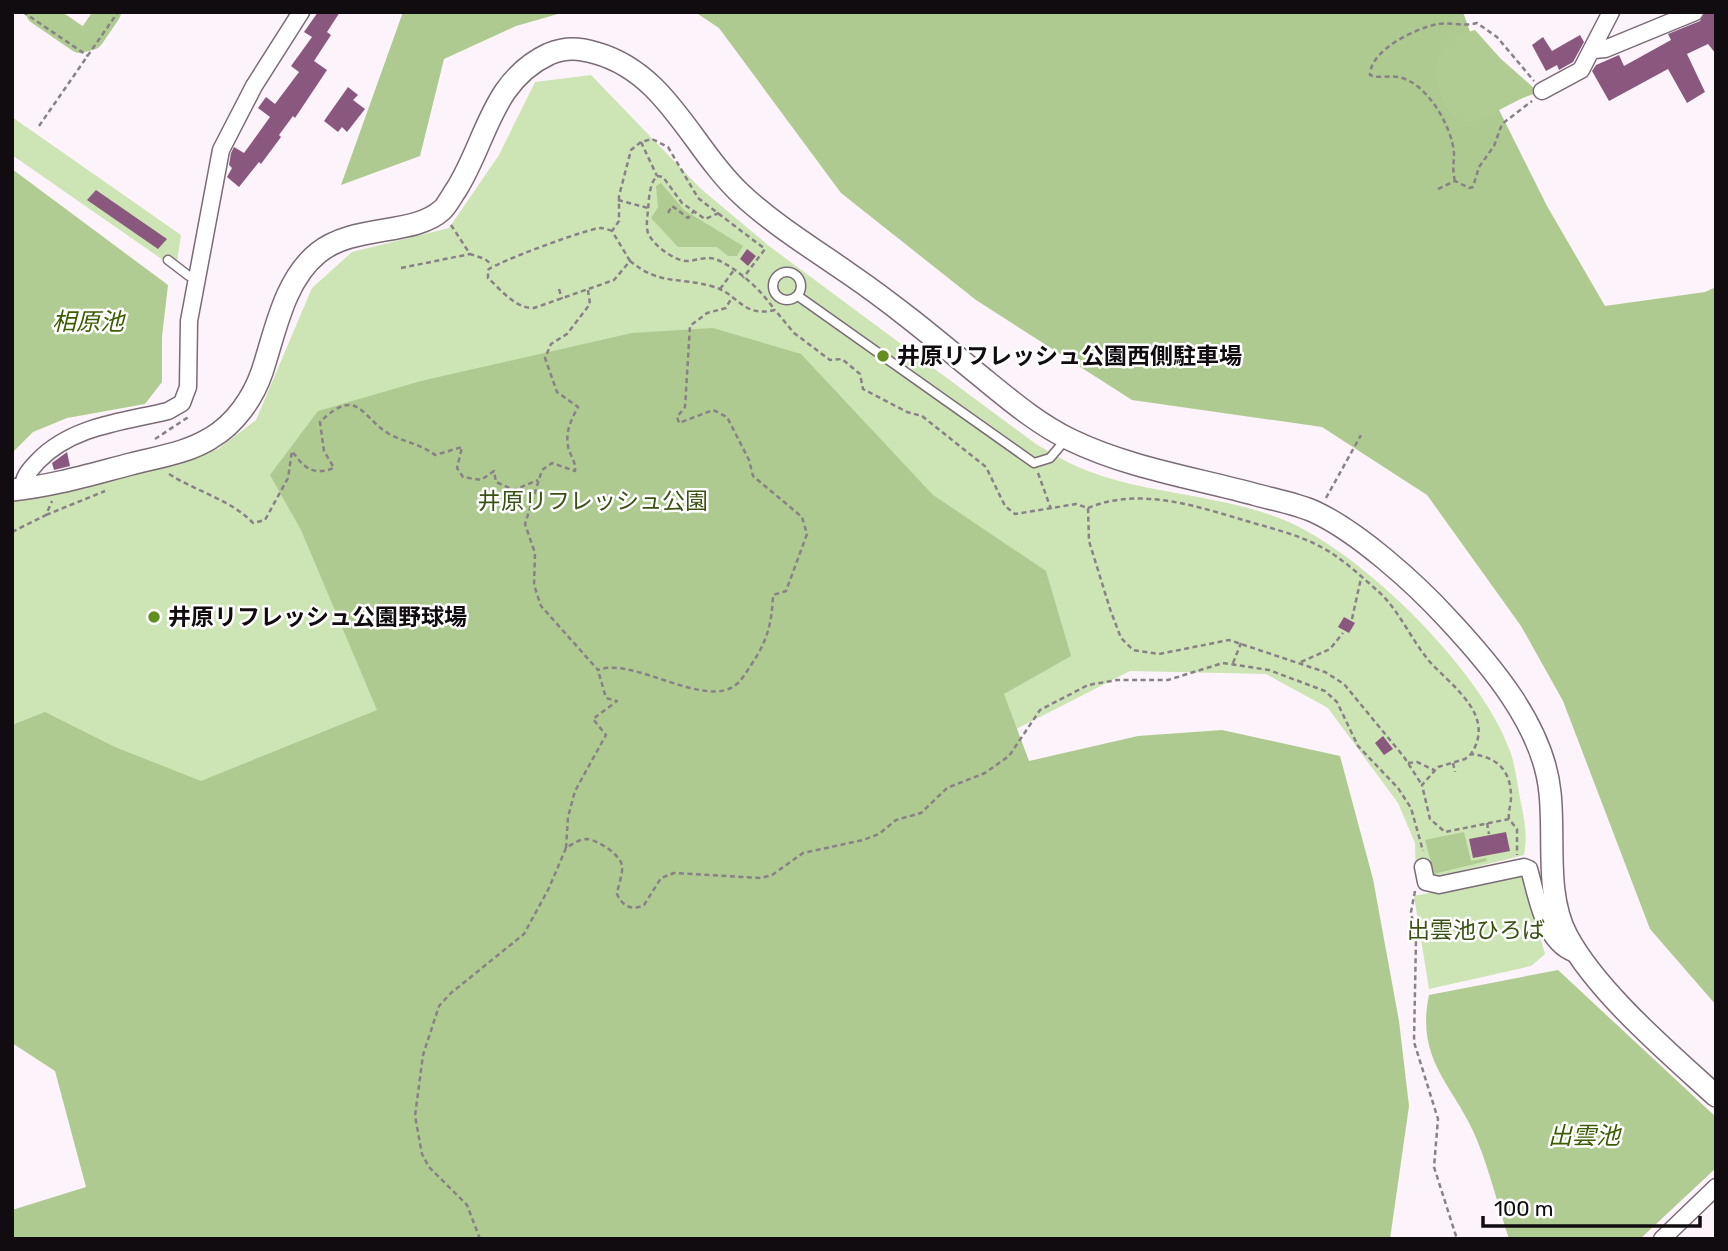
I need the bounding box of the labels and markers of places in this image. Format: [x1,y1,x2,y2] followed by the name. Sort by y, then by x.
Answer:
[897,342,1242,370] place label: 井原リフレッシュ公園西側駐車場
[875,348,891,364] marker: 井原リフレッシュ公園西側駐車場
[168,603,467,631] place label: 井原リフレッシュ公園野球場
[146,609,162,625] marker: 井原リフレッシュ公園野球場

